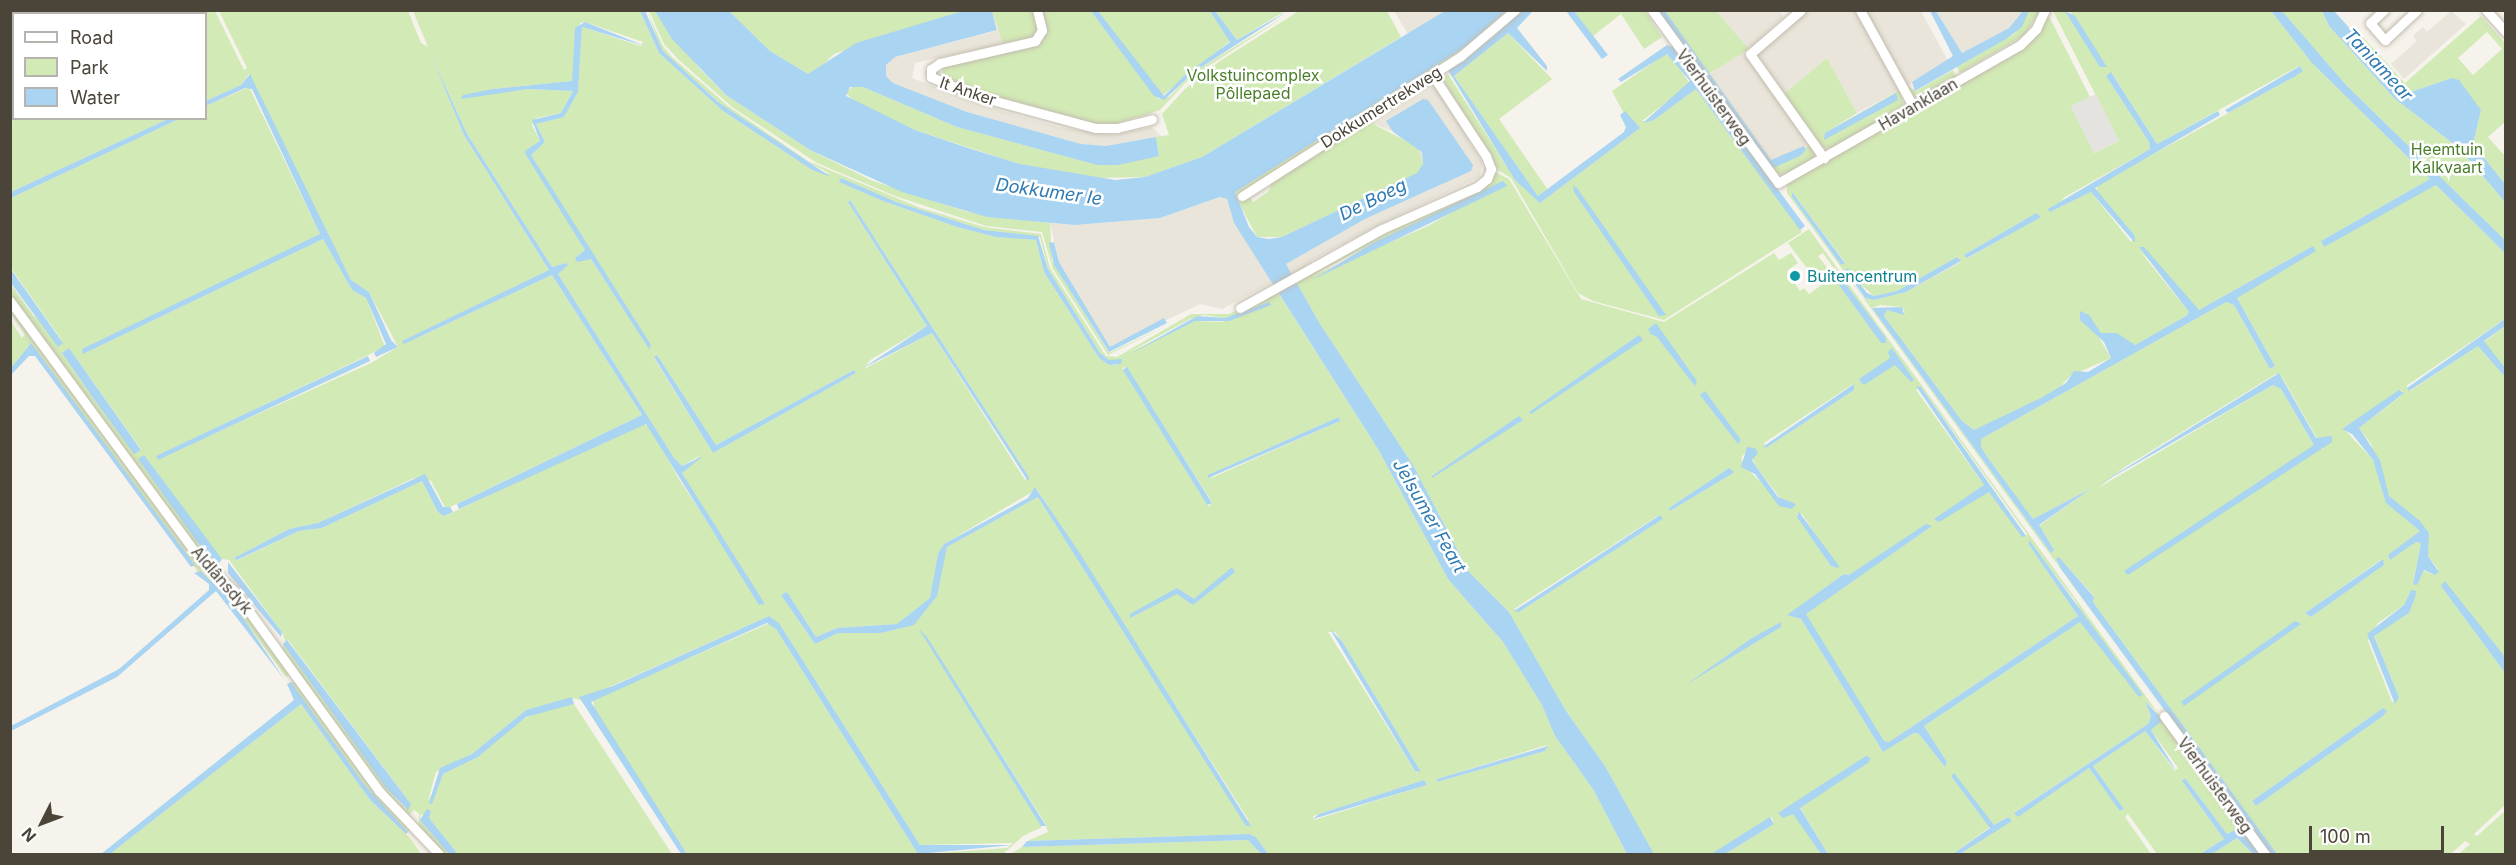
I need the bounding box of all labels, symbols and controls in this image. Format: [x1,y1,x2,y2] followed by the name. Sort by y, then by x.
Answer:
[12,12,207,120] legend
[2339,24,2417,106] water label: Taniamear
[70,27,113,48] text: Road
[1673,45,1755,149] street label: Vierhuisterweg
[70,57,109,78] text: Park
[1317,62,1445,152] street label: Dokkumertrekweg
[1186,65,1320,103] park label: Volkstuincomplex Pôllepaed
[937,72,999,110] street label: It Anker
[1875,74,1961,134] street label: Havanklaan
[70,87,120,108] text: Water
[2411,139,2483,177] park label: Heemtuin Kalkvaart
[994,174,1104,210] water label: Dokkumer Ie
[1336,174,1410,226] water label: De Boeg
[1807,266,1917,286] place label: Buitencentrum
[1788,269,1802,283] marker: Buitencentrum
[1388,455,1470,577] water label: Jelsumer Feart
[187,542,257,618] street label: Aldlânsdyk
[2174,733,2256,837] street label: Vierhuisterweg
[12,793,72,853] north arrow
[2312,814,2447,852] scale bar
[17,824,40,846] text: N
[2320,826,2371,847] text: 100 m

